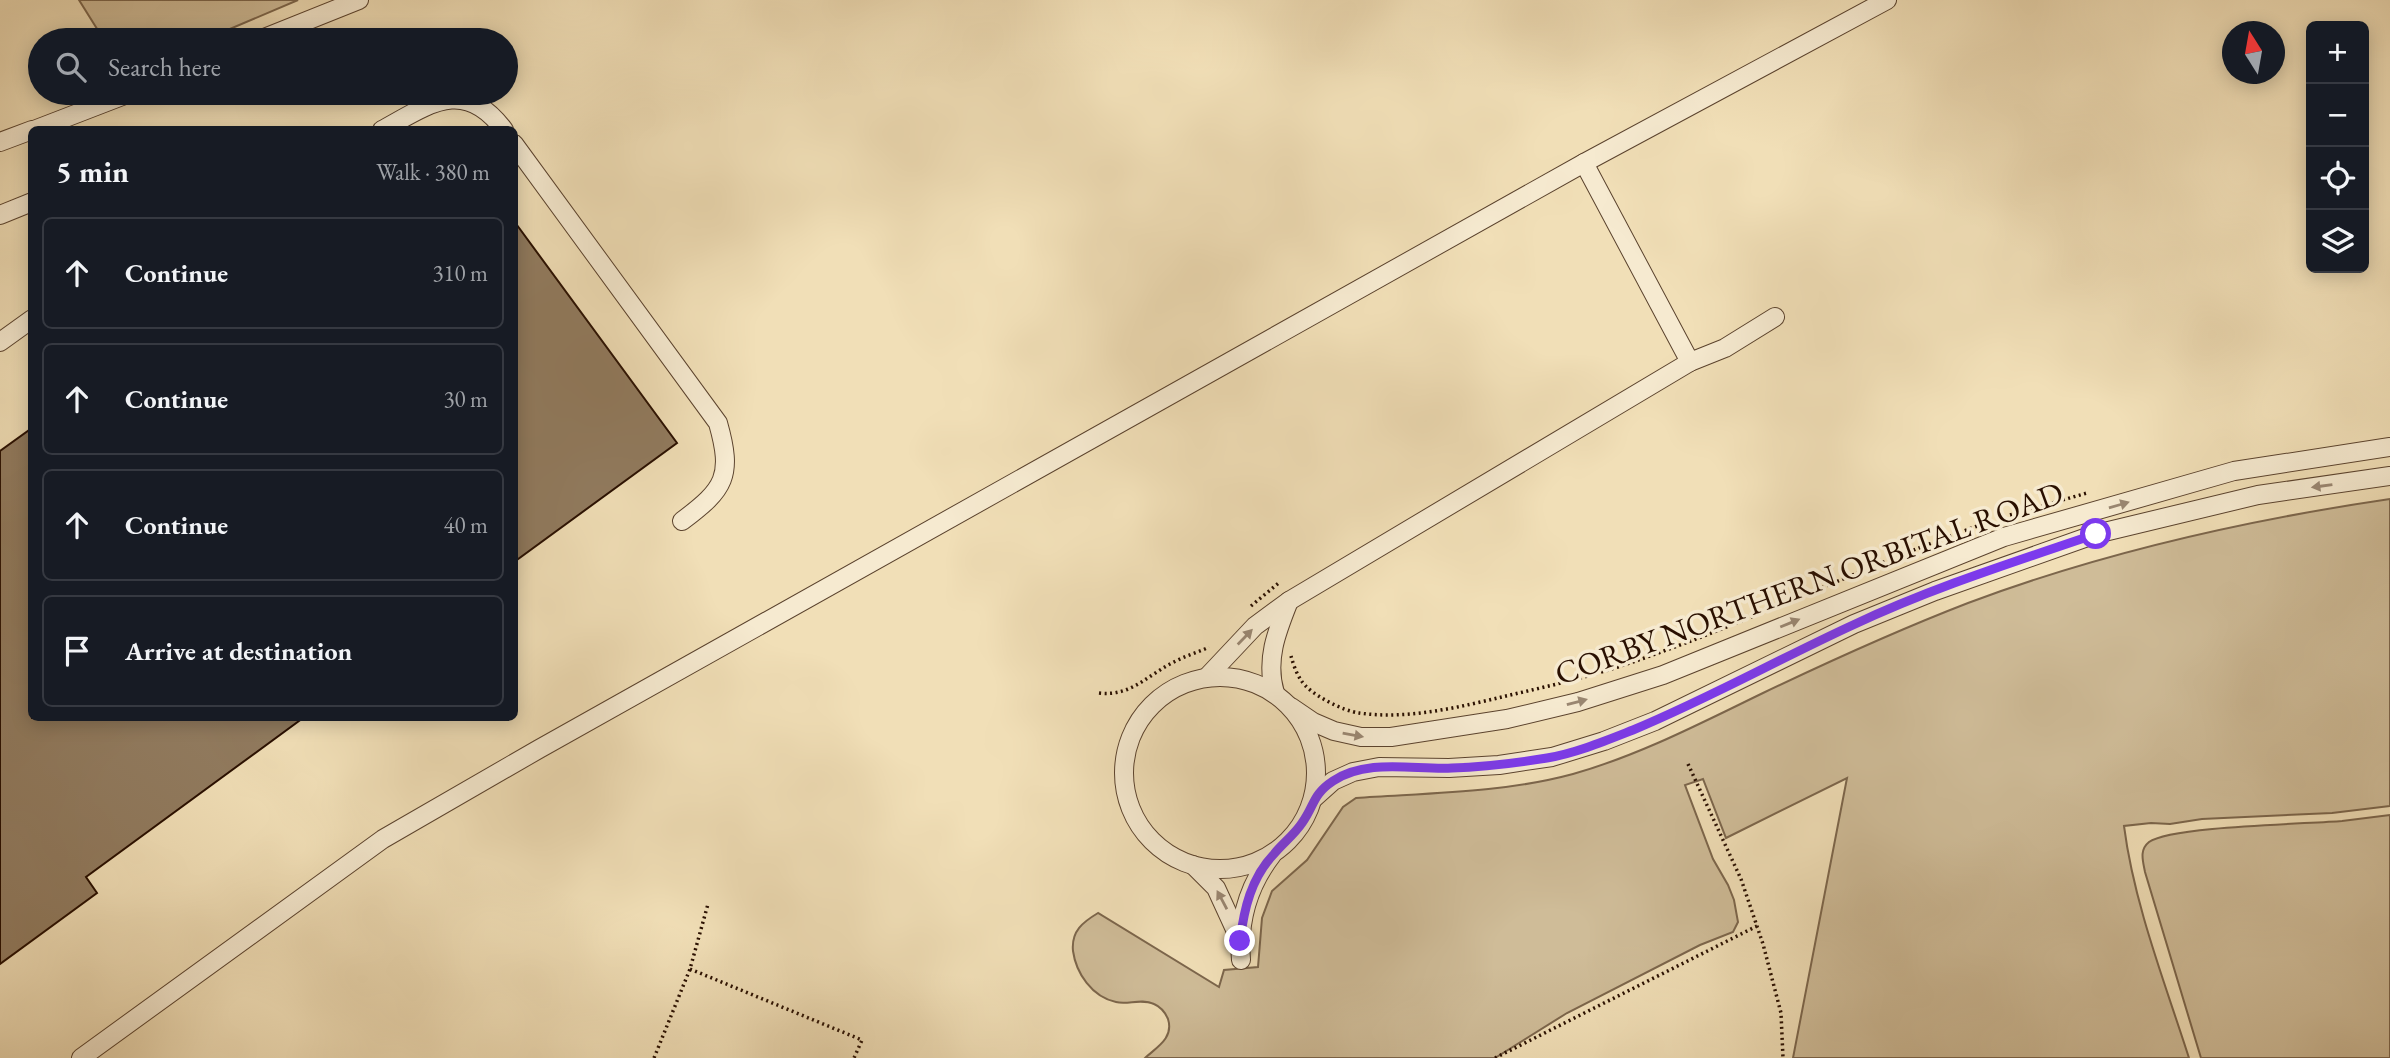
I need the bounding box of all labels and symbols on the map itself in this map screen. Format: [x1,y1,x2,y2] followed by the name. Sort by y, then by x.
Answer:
[2222,21,2285,84] north arrow
[1549,471,2069,695] street label: CORBY NORTHERN ORBITAL ROAD
[2311,481,2333,492] one-way arrow
[2109,499,2130,509] one-way arrow
[2080,518,2111,549] route start
[1780,617,1800,629] one-way arrow
[1237,628,1254,645] one-way arrow
[1566,696,1588,707] one-way arrow
[1342,730,1364,741] one-way arrow
[1216,890,1228,909] one-way arrow
[1224,925,1255,956] route end

